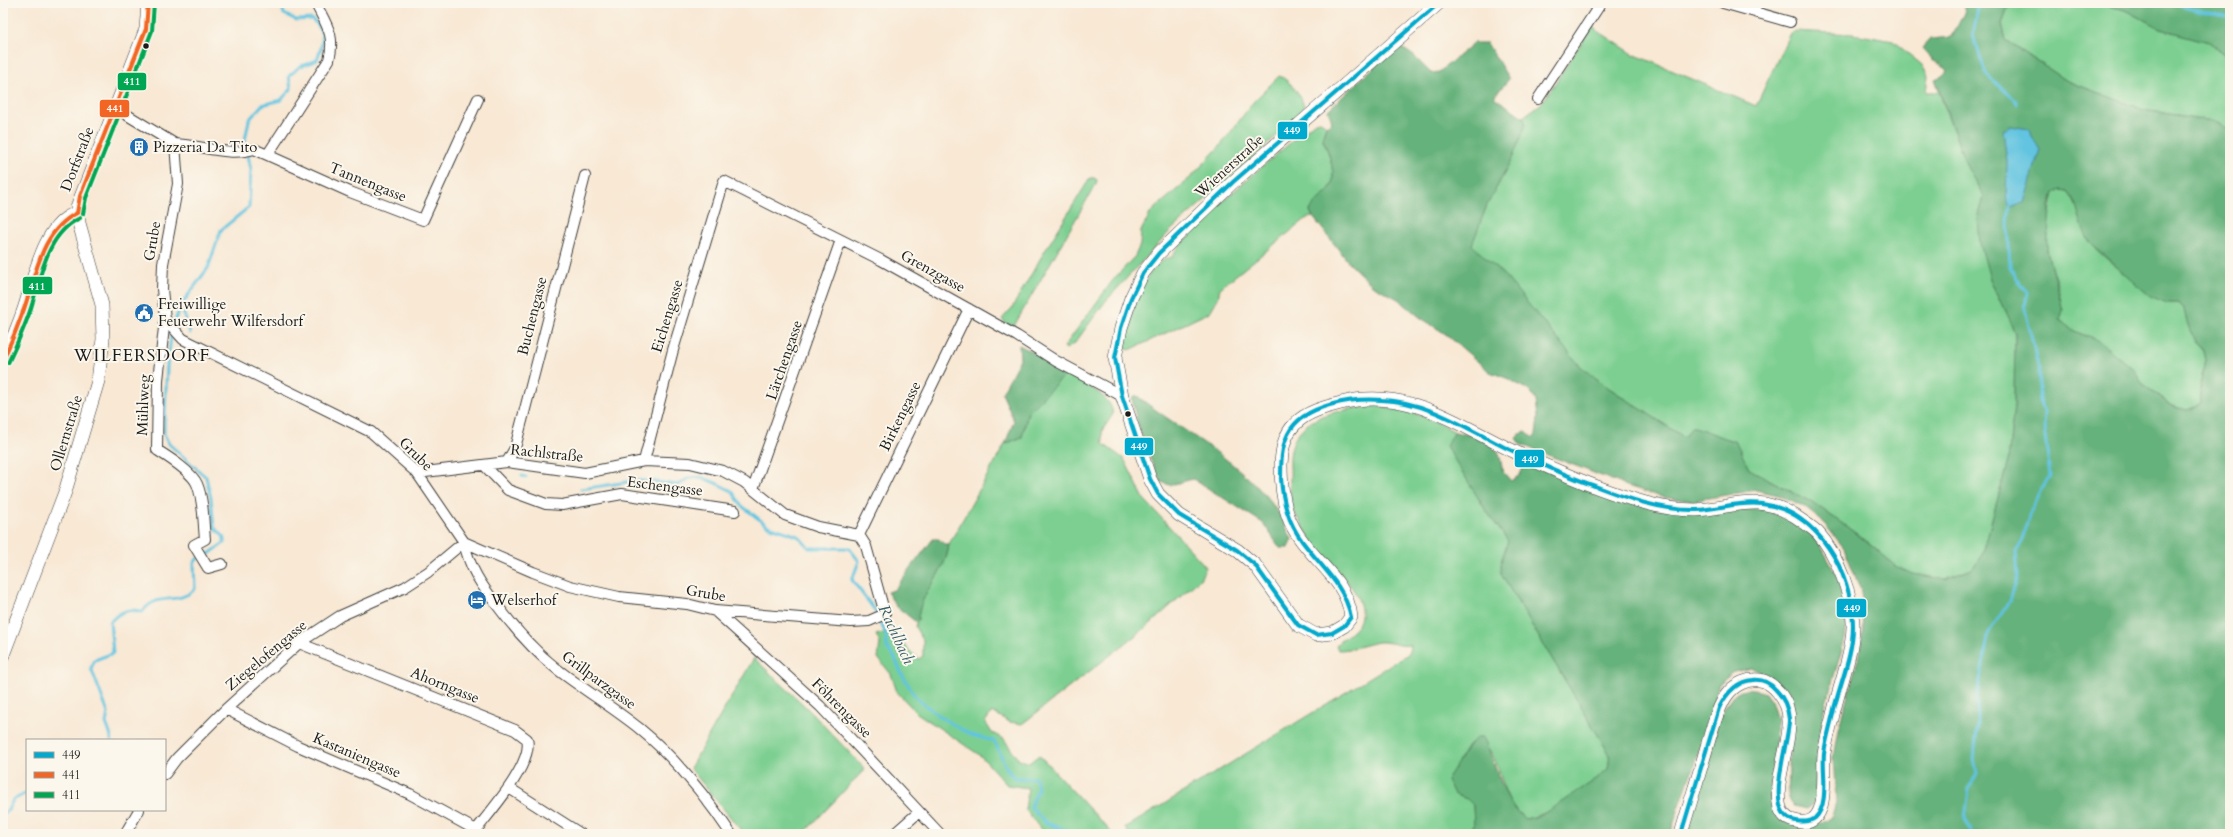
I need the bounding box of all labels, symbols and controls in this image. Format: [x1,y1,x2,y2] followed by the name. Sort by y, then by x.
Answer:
[141,41,151,51] unlabelled marker
[117,72,147,91] line badge: 411
[124,74,140,89] text: 411
[99,99,130,118] line badge: 441
[107,101,123,116] text: 441
[1277,121,1308,140] line badge: 449
[1284,123,1301,138] text: 449
[56,124,99,194] street label: Dorfstraße
[1190,130,1268,203] street label: Wienerstraße
[128,136,150,158] building icon: Pizzeria Da Tito
[153,137,257,157] place label: Pizzeria Da Tito
[326,157,410,207] street label: Tannengasse
[139,219,165,263] street label: Grube
[897,245,969,297] street label: Grenzgasse
[513,274,551,358] street label: Buchengasse
[22,276,53,295] line badge: 411
[646,277,688,355] street label: Eichengasse
[29,279,45,294] text: 411
[158,294,305,331] place label: Freiwillige Feuerwehr Wilfersdorf
[133,302,155,324] public building icon: Freiwillige Feuerwehr Wilfersdorf
[761,317,807,403] street label: Lärchengasse
[73,344,210,367] district label: WILFERSDORF
[132,373,154,436] street label: Mühlweg
[875,378,926,454] street label: Birkengasse
[45,392,87,474] street label: Ollernstraße
[1123,409,1133,419] unlabelled marker
[395,433,438,476] street label: Grube
[1124,437,1154,456] line badge: 449
[510,439,585,467] street label: Rachlstraße
[1131,439,1148,454] text: 449
[1514,449,1545,468] line badge: 449
[1522,452,1539,467] text: 449
[626,471,704,501] street label: Eschengasse
[684,580,728,606] street label: Grube
[466,589,488,611] hotel icon: Welserhof
[490,590,559,610] place label: Welserhof
[1836,598,1867,618] line badge: 449
[873,601,920,668] water label: Rachlbach
[1844,601,1861,616] text: 449
[221,615,311,695] street label: Ziegelofengasse
[558,646,640,714] street label: Grillparzgasse
[408,662,483,708] street label: Ahorngasse
[808,674,877,743] street label: Föhrengasse
[310,727,404,783] street label: Kastaniengasse
[26,739,166,811] legend
[62,747,80,763] text: 449
[62,767,80,783] text: 441
[62,787,80,803] text: 411

